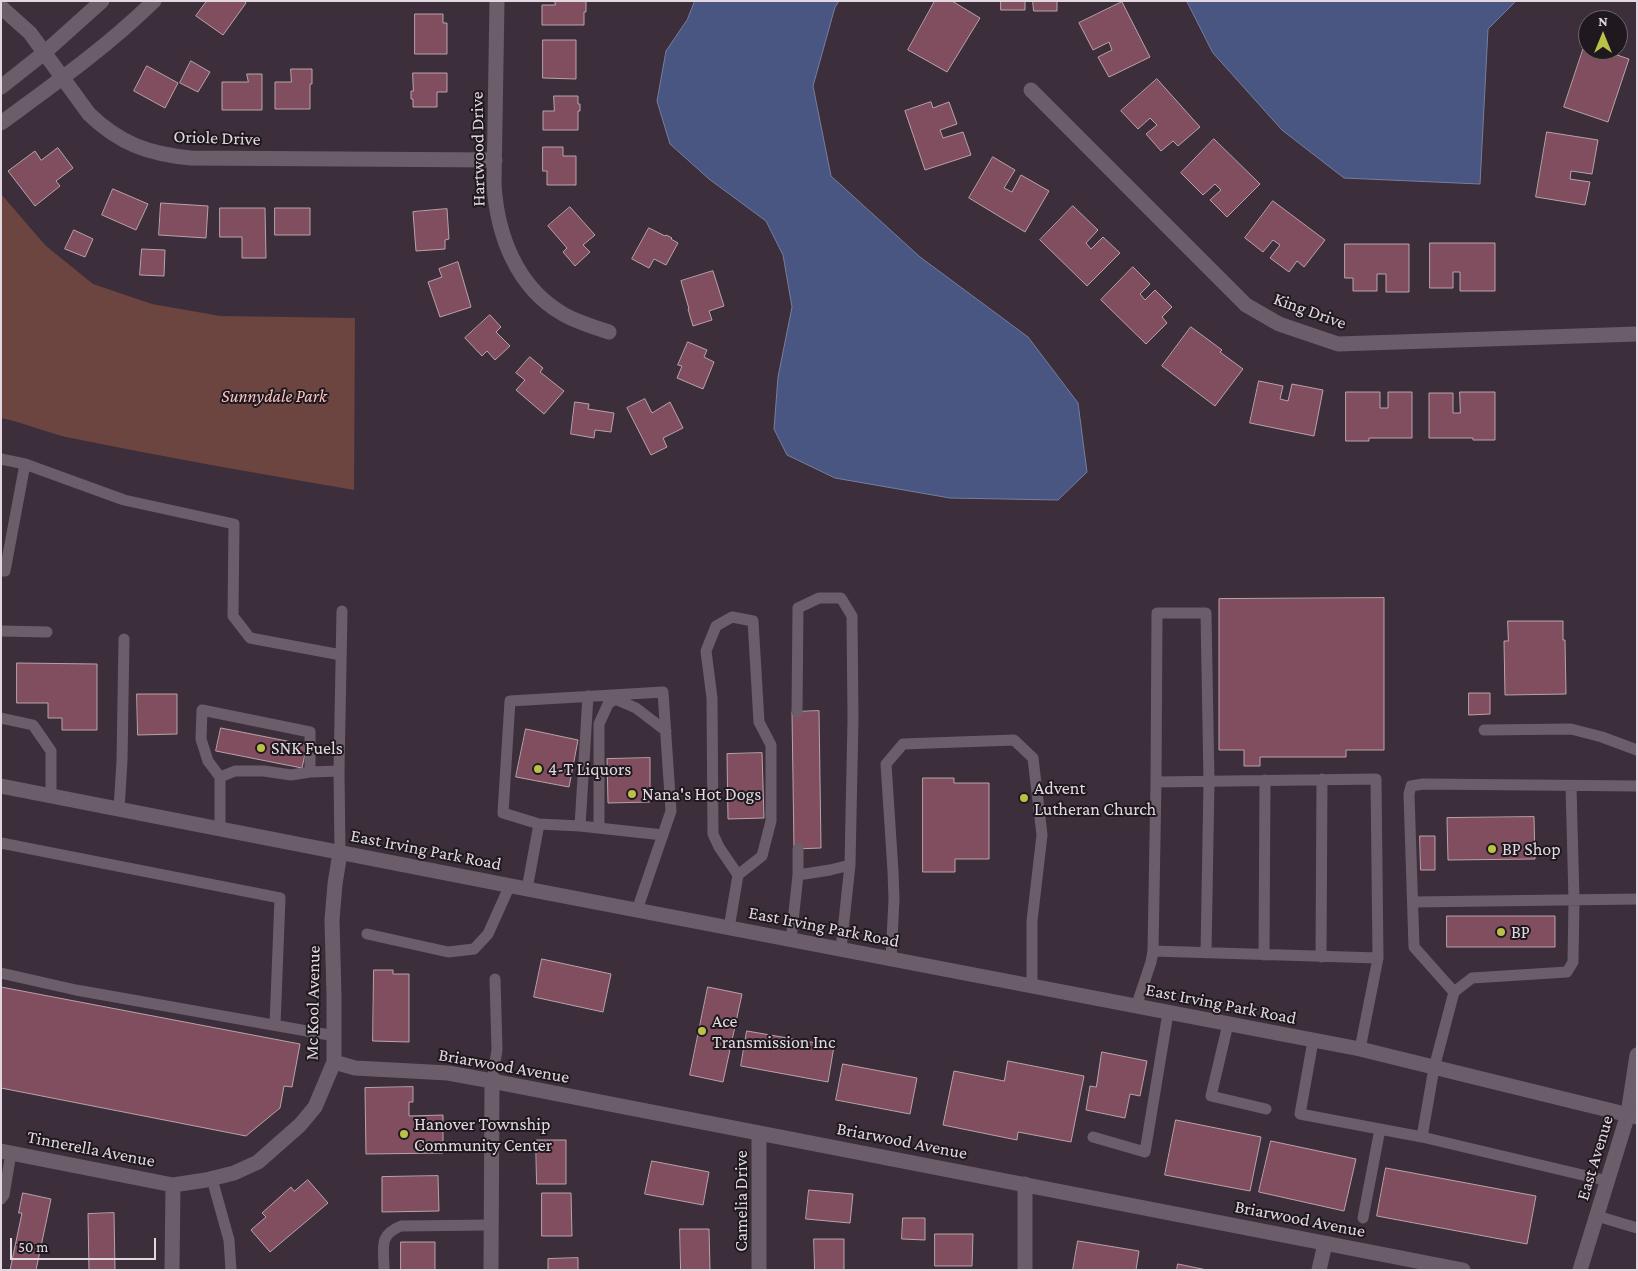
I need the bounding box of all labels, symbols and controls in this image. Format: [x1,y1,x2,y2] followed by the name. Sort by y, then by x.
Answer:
[1578,10,1628,60] north arrow
[1598,13,1608,29] text: N
[466,91,490,207] street label: Hartwood Drive
[173,126,261,150] street label: Oriole Drive
[1271,288,1349,334] street label: King Drive
[221,385,327,407] park label: Sunnydale Park
[271,737,343,759] place label: SNK Fuels
[255,742,267,754] marker: SNK Fuels
[548,758,631,780] place label: 4-T Liquors
[532,763,544,775] marker: 4-T Liquors
[1034,777,1156,820] place label: Advent Lutheran Church
[642,783,761,805] place label: Nana's Hot Dogs
[626,788,638,800] marker: Nana's Hot Dogs
[1018,792,1030,804] marker: Advent Lutheran Church
[349,825,503,875] street label: East Irving Park Road
[1502,838,1561,860] place label: BP Shop
[1486,843,1498,855] marker: BP Shop
[747,902,901,952] street label: East Irving Park Road
[1511,921,1530,943] place label: BP
[1495,926,1507,938] marker: BP
[301,945,325,1061] street label: Mc Kool Avenue
[1144,979,1298,1029] street label: East Irving Park Road
[712,1010,835,1052] place label: Ace Transmission Inc
[696,1025,708,1037] marker: Ace Transmission Inc
[437,1044,571,1088] street label: Briarwood Avenue
[414,1113,552,1156] place label: Hanover Township Community Center
[1572,1113,1618,1203] street label: East Avenue
[835,1118,969,1164] street label: Briarwood Avenue
[25,1126,157,1172] street label: Tinnerella Avenue
[398,1128,410,1140] marker: Hanover Township Community Center
[730,1150,752,1252] street label: Camelia Drive
[1233,1196,1367,1242] street label: Briarwood Avenue
[12,1228,159,1260] scale bar
[18,1239,48,1255] text: 50 m

